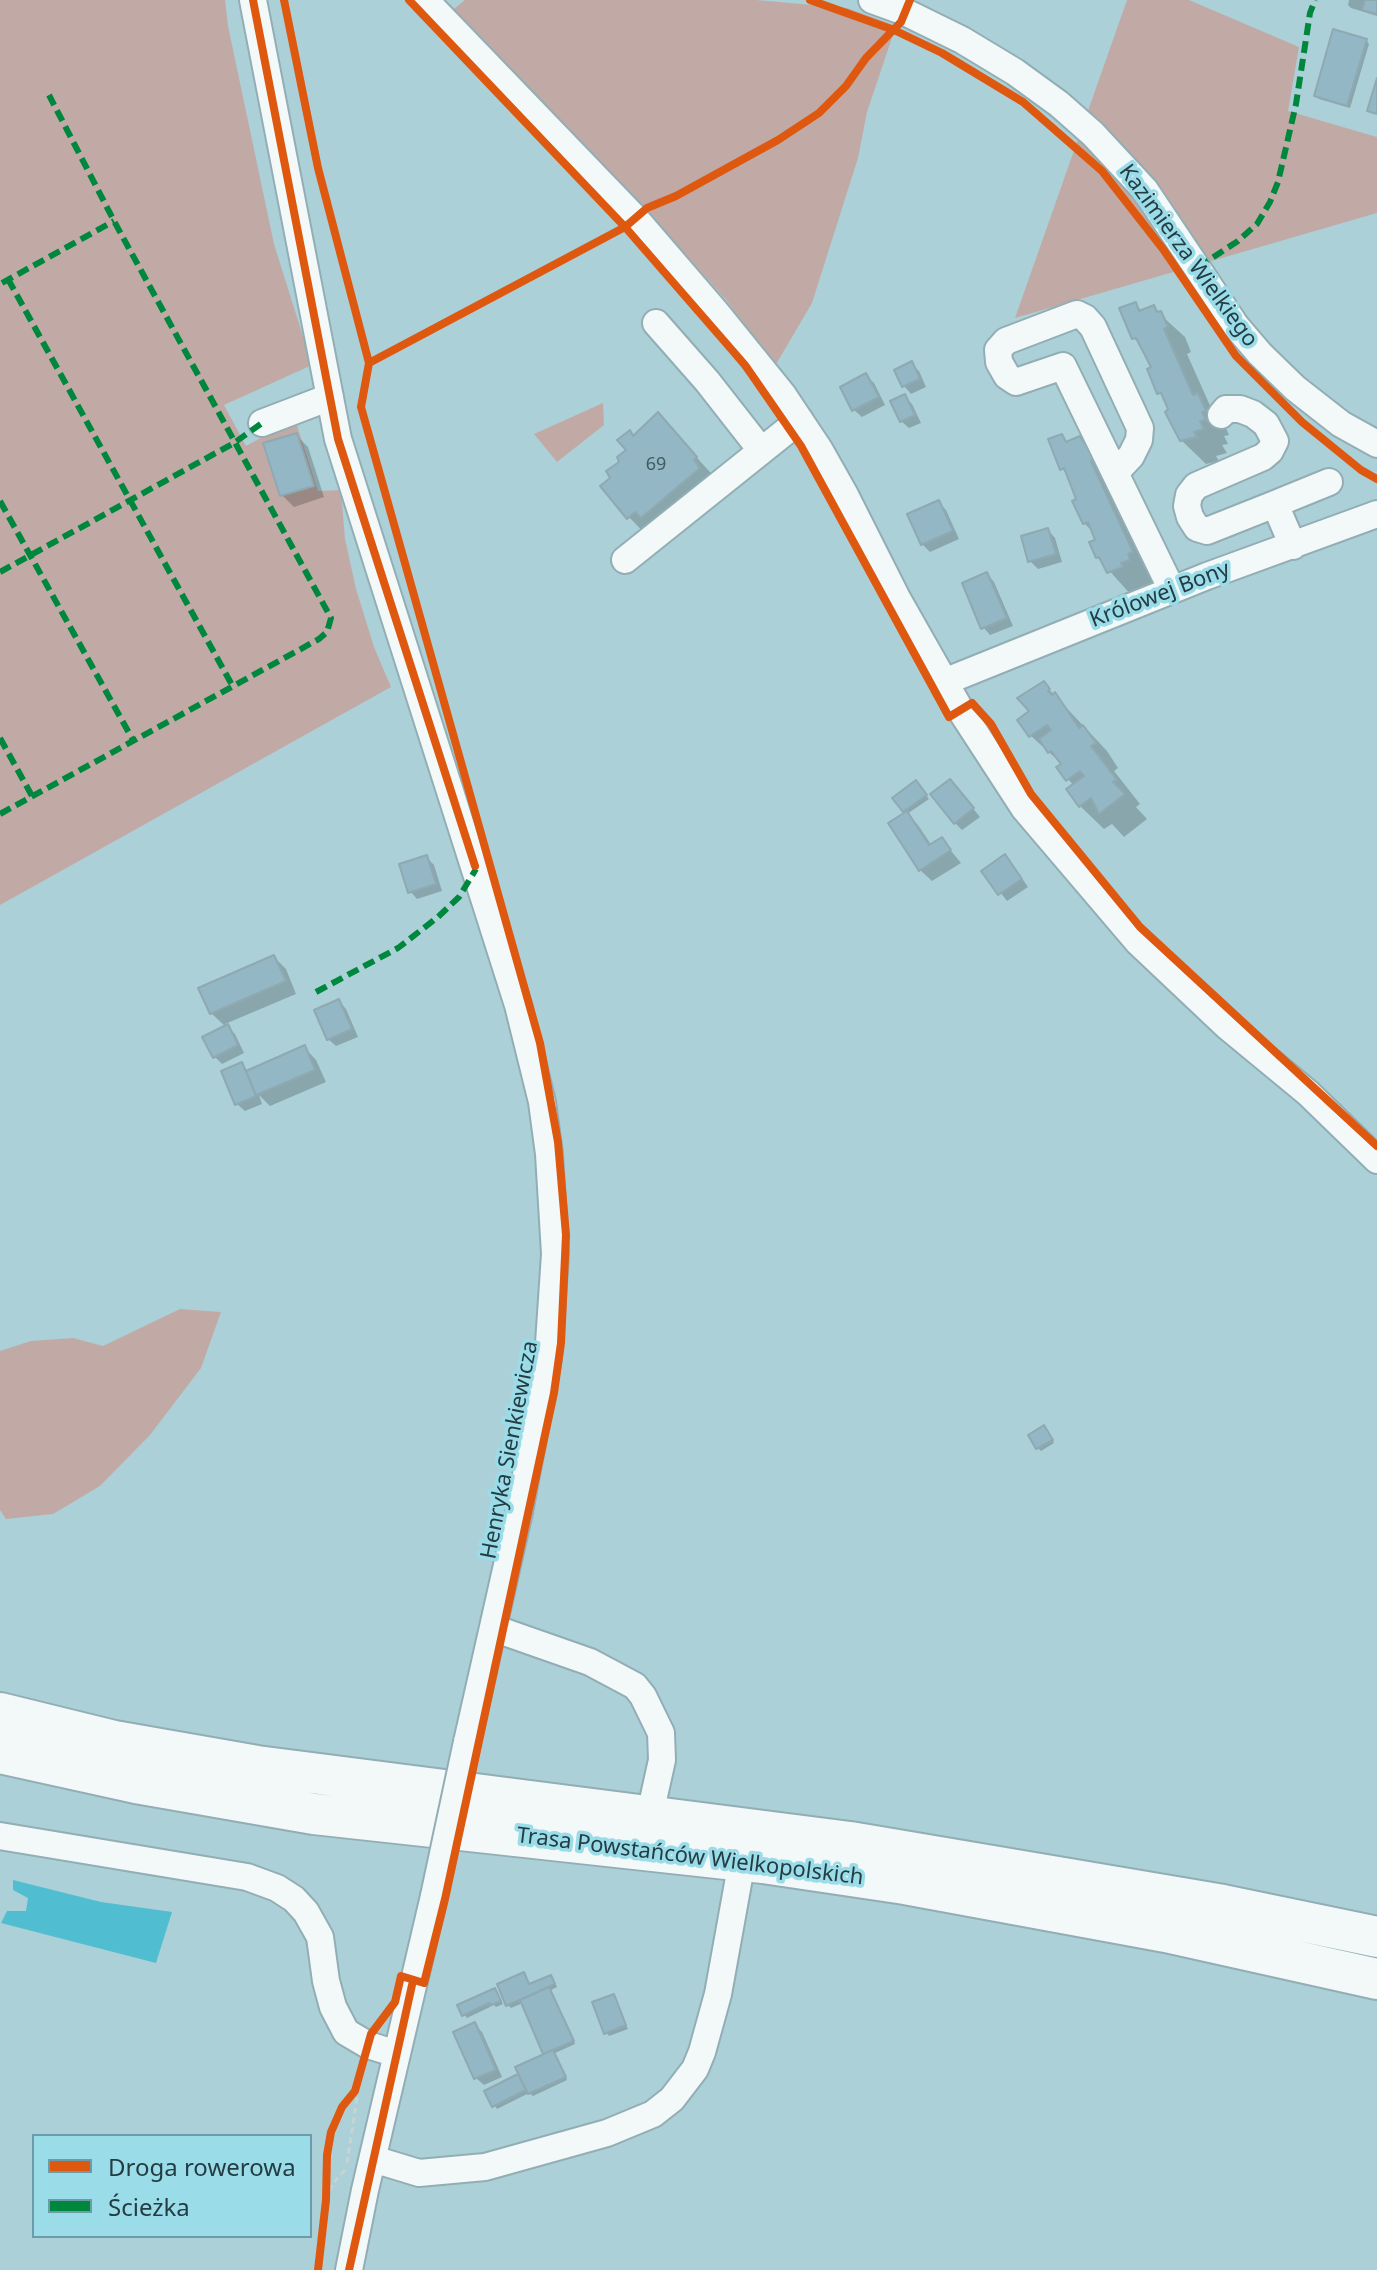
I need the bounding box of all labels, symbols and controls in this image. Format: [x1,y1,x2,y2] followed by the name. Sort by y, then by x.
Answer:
[1113,160,1263,352] street label: Kazimierza Wielkiego
[646,454,666,476] house number: 69
[1086,556,1234,634] street label: Królowej Bony
[476,1339,544,1561] street label: Henryka Sienkiewicza
[515,1823,865,1891] street label: Trasa Powstańców Wielkopolskich
[32,2134,312,2238] legend
[108,2150,296,2183] text: Droga rowerowa
[108,2190,190,2223] text: Ścieżka

